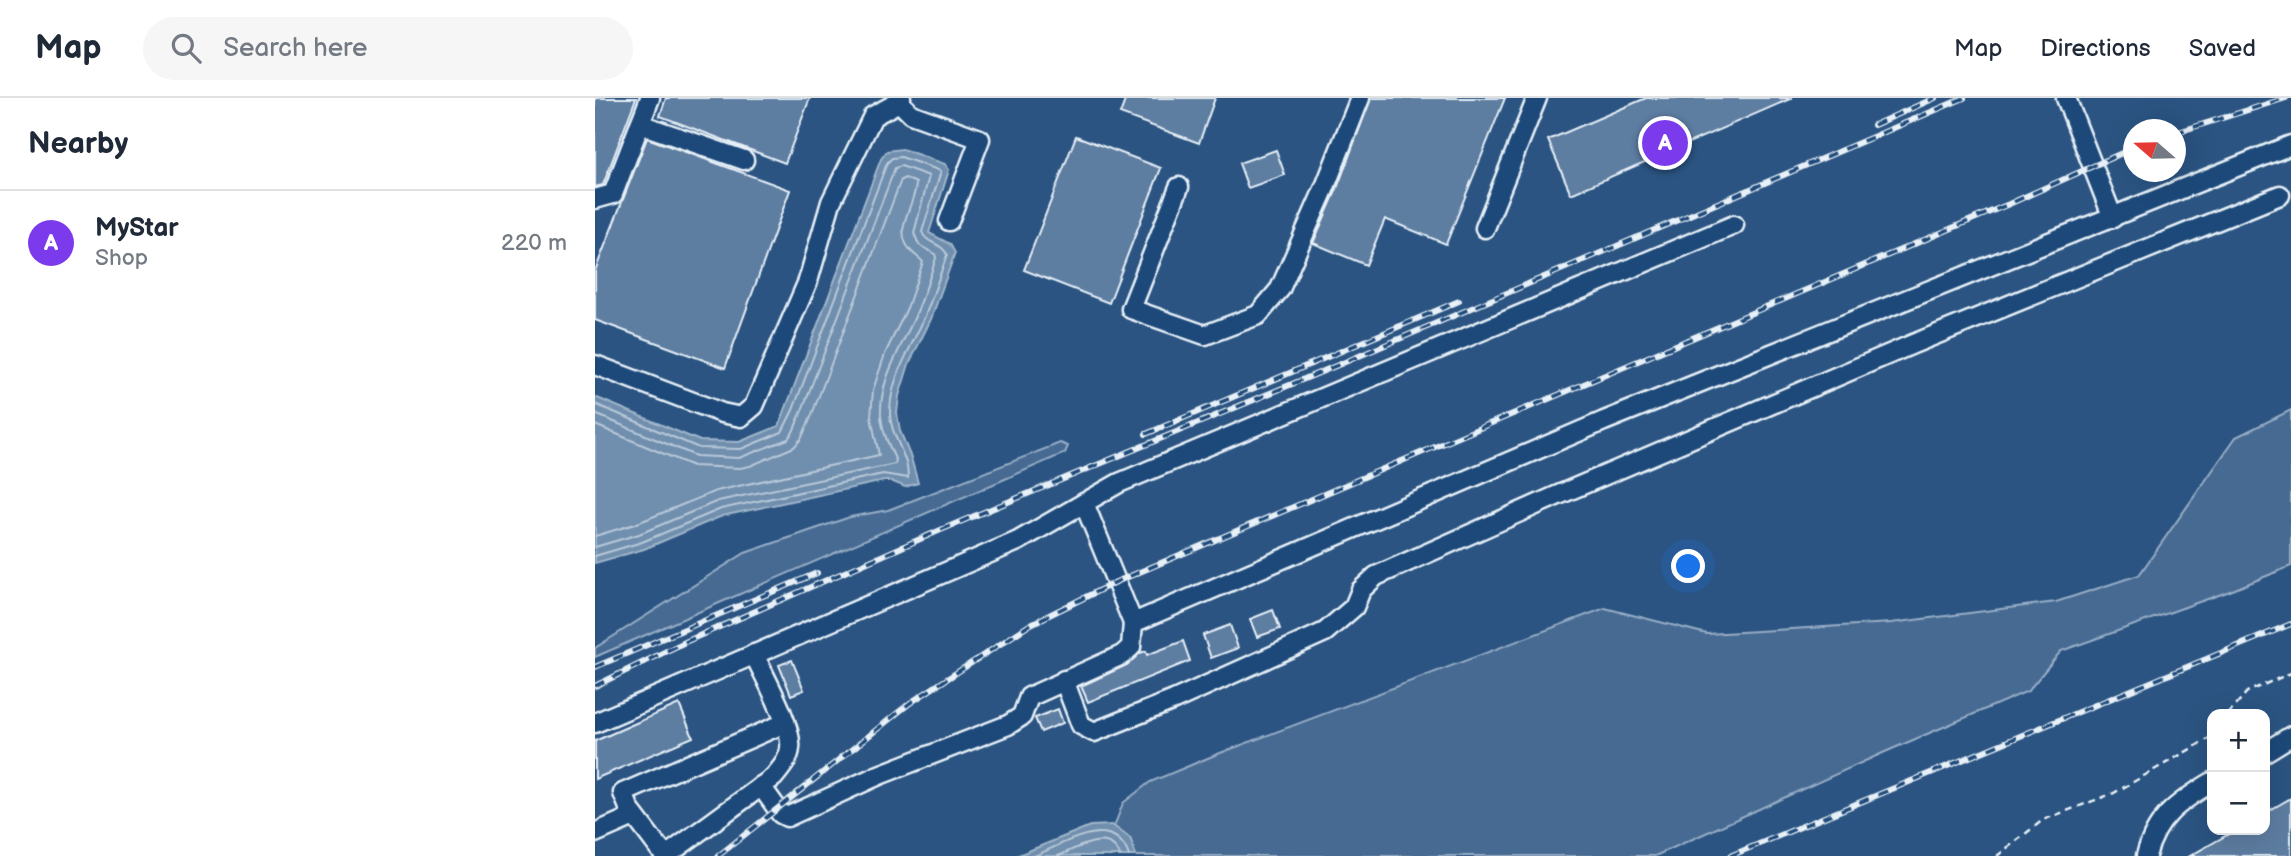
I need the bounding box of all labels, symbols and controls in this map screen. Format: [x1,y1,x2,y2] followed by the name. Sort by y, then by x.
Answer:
[143,17,633,80] search box
[35,28,101,68] text: Map
[167,29,205,67] icon: search
[223,33,367,64] text: Search here
[1954,34,2002,63] text: Map
[2040,34,2151,63] text: Directions
[2189,34,2256,63] text: Saved
[1642,117,1688,169] pin: A
[2123,119,2186,182] north arrow
[28,126,128,162] text: Nearby
[95,213,179,244] text: MyStar
[44,229,58,257] text: A
[501,229,567,257] text: 220 m
[95,244,148,272] text: Shop
[1671,549,1705,583] your location
[2207,709,2270,835] map controls
[2207,709,2270,772] button: +
[2207,772,2270,835] button: −

